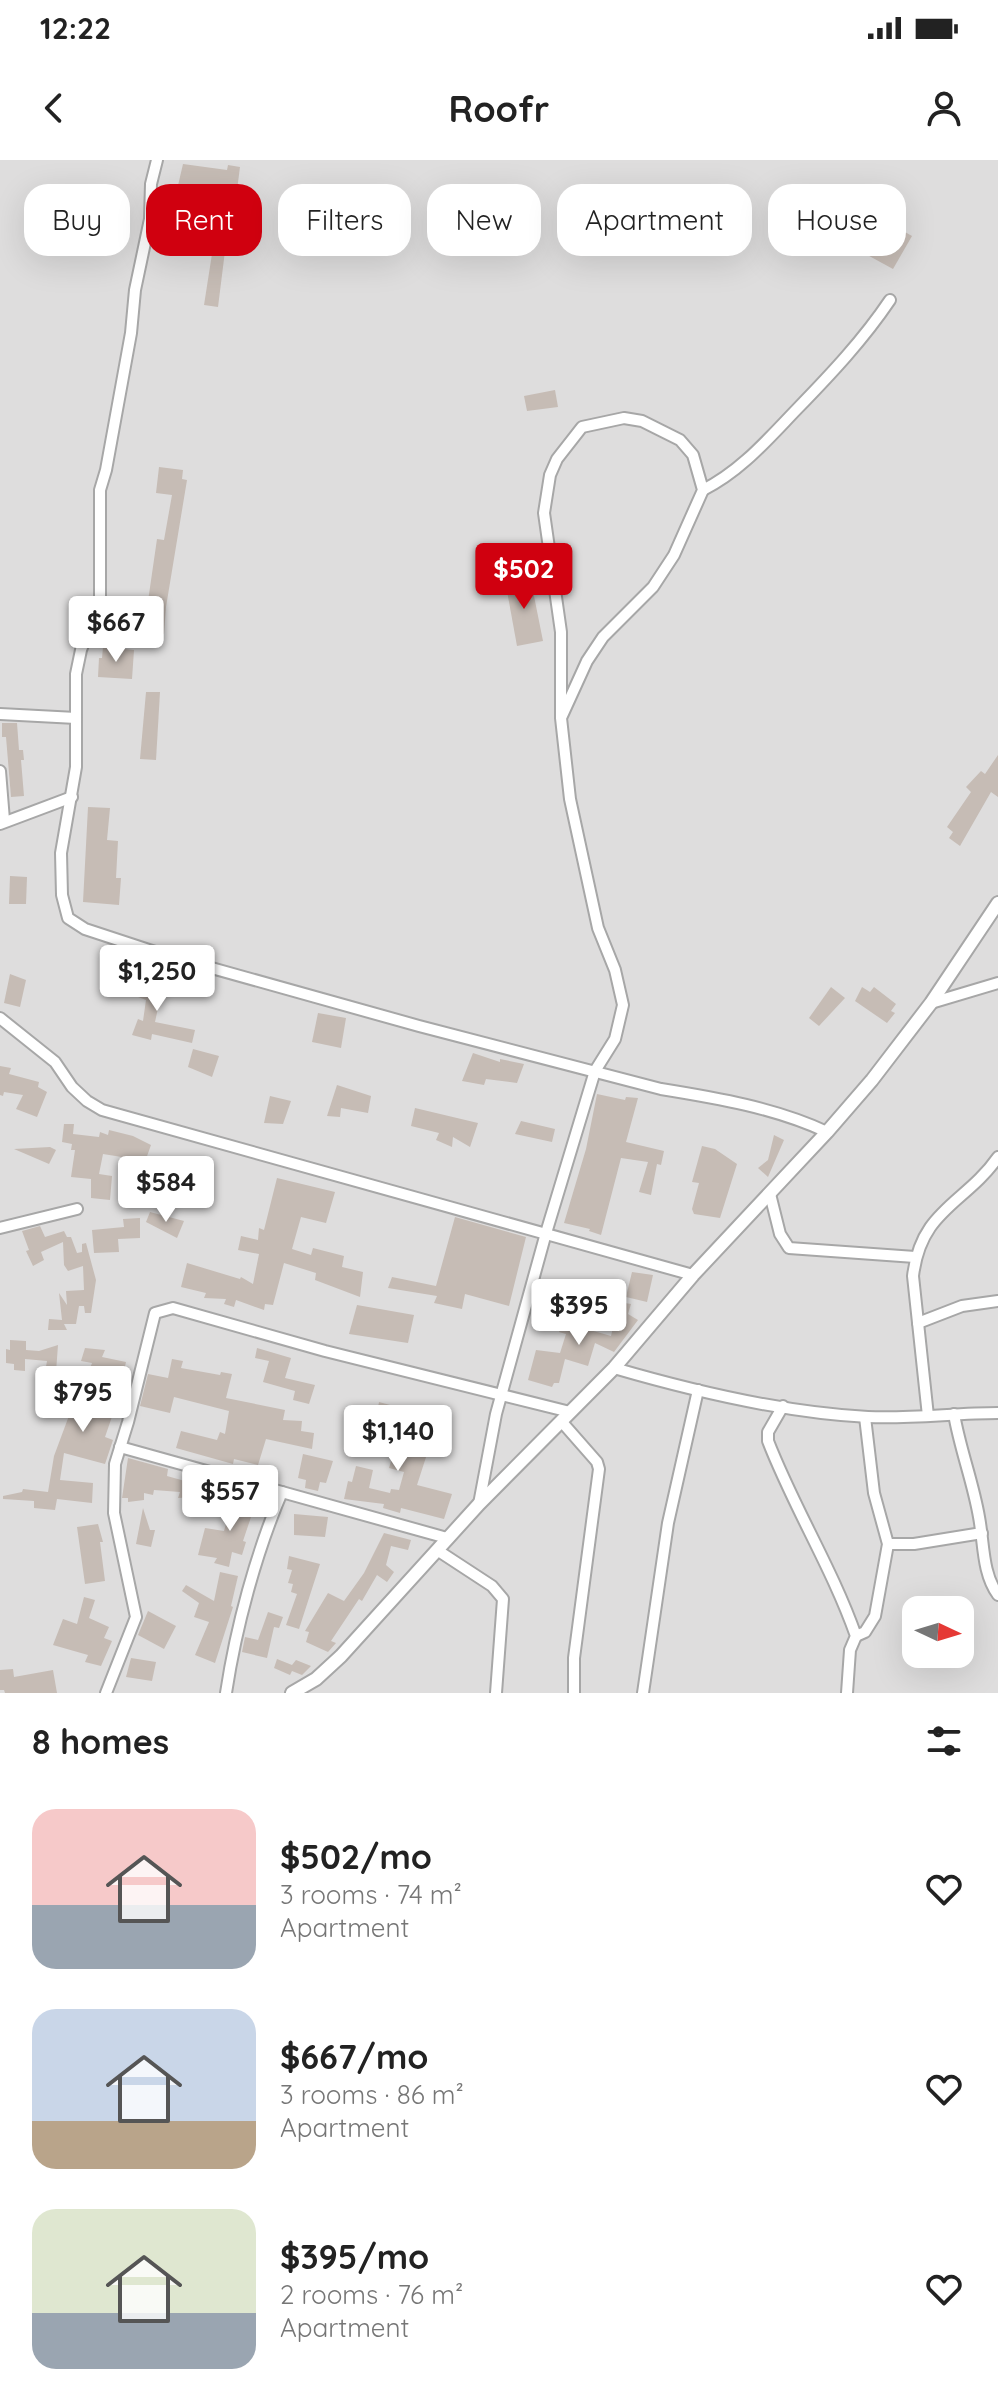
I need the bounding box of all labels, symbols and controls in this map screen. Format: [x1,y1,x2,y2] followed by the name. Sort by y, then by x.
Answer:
[40,9,111,47] text: 12:22
[32,86,76,130] icon: back
[449,86,549,131] text: Roofr
[922,86,966,130] icon: person
[24,184,130,256] chip: Buy
[146,184,262,256] chip: Rent
[278,184,411,256] chip: Filters
[427,184,541,256] chip: New
[557,184,752,256] chip: Apartment
[768,184,906,256] chip: House
[477,543,571,611] pin: $502
[493,552,555,585] text: $502
[69,596,163,664] pin: $667
[87,605,145,638] text: $667
[92,945,222,1013] pin: $1,250
[118,954,196,987] text: $1,250
[119,1156,213,1224] pin: $584
[136,1165,196,1198] text: $584
[532,1279,626,1347] pin: $395
[549,1288,609,1321] text: $395
[36,1366,130,1434] pin: $795
[53,1375,113,1408] text: $795
[333,1405,463,1473] pin: $1,140
[362,1414,434,1447] text: $1,140
[183,1465,277,1533] pin: $557
[200,1474,260,1507] text: $557
[902,1596,974,1668] north arrow
[902,1596,974,1668] map controls
[922,1719,966,1763] icon: filters
[32,1720,169,1763] text: 8 homes
[280,1835,432,1878] text: $502/mo
[96,1841,192,1937] icon: home
[922,1867,966,1911] icon: heart
[280,1878,462,1911] text: 3 rooms · 74 m²
[280,1911,409,1944] text: Apartment
[280,2035,428,2078] text: $667/mo
[96,2041,192,2137] icon: home
[922,2067,966,2111] icon: heart
[280,2078,464,2111] text: 3 rooms · 86 m²
[280,2111,409,2144] text: Apartment
[280,2235,429,2278] text: $395/mo
[96,2241,192,2337] icon: home
[922,2267,966,2311] icon: heart
[280,2278,463,2311] text: 2 rooms · 76 m²
[280,2311,409,2344] text: Apartment

